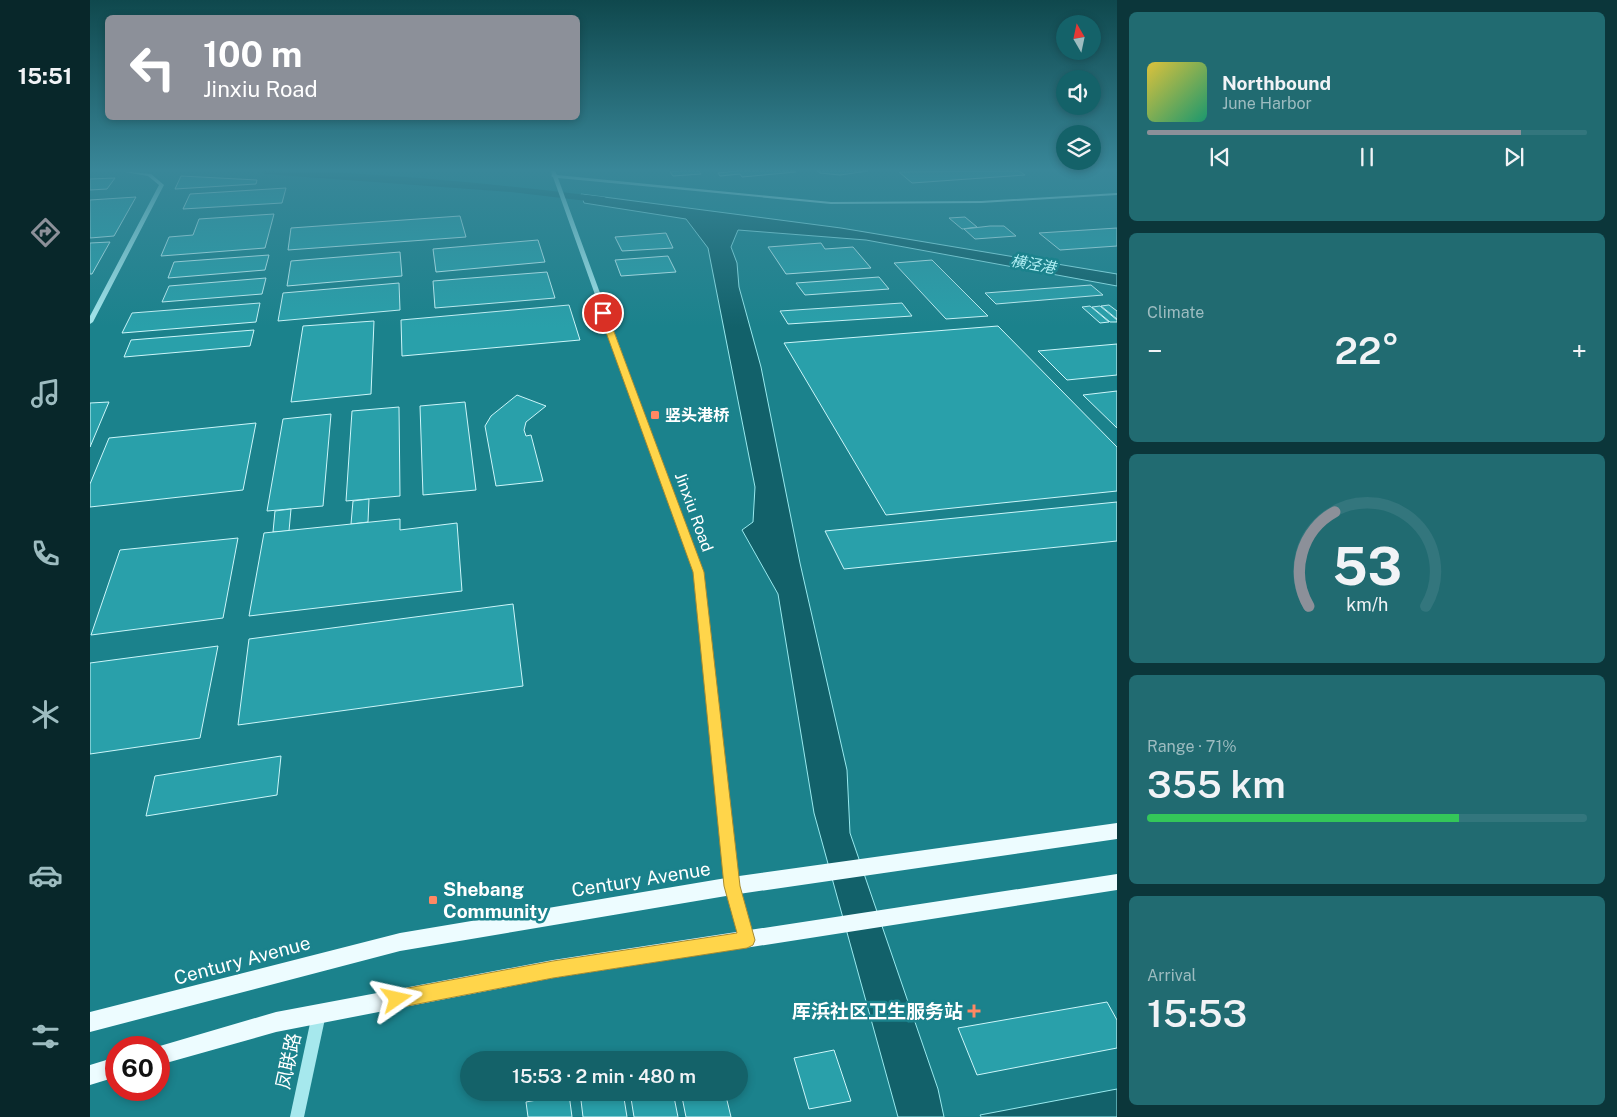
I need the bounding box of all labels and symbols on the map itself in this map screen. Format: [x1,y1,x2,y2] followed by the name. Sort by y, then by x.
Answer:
[1056,15,1101,60] north arrow
[1009,252,1059,277] water label: 横泾港
[582,292,624,334] pin
[665,406,730,425] place label: 竖头港桥
[649,409,661,421] marker: 竖头港桥
[671,470,717,554] street label: Jinxiu Road
[570,857,712,901] street label: Century Avenue
[443,878,548,922] place label: Shebang Community
[427,894,439,906] marker: Shebang Community
[171,931,313,989] street label: Century Avenue
[370,972,422,1024] position arrow
[792,1000,963,1022] place label: 厍浜社区卫生服务站
[967,1004,981,1018] marker: 厍浜社区卫生服务站
[271,1031,305,1091] street label: 凤联路
[105,1036,170,1101] speed limit sign: 60

